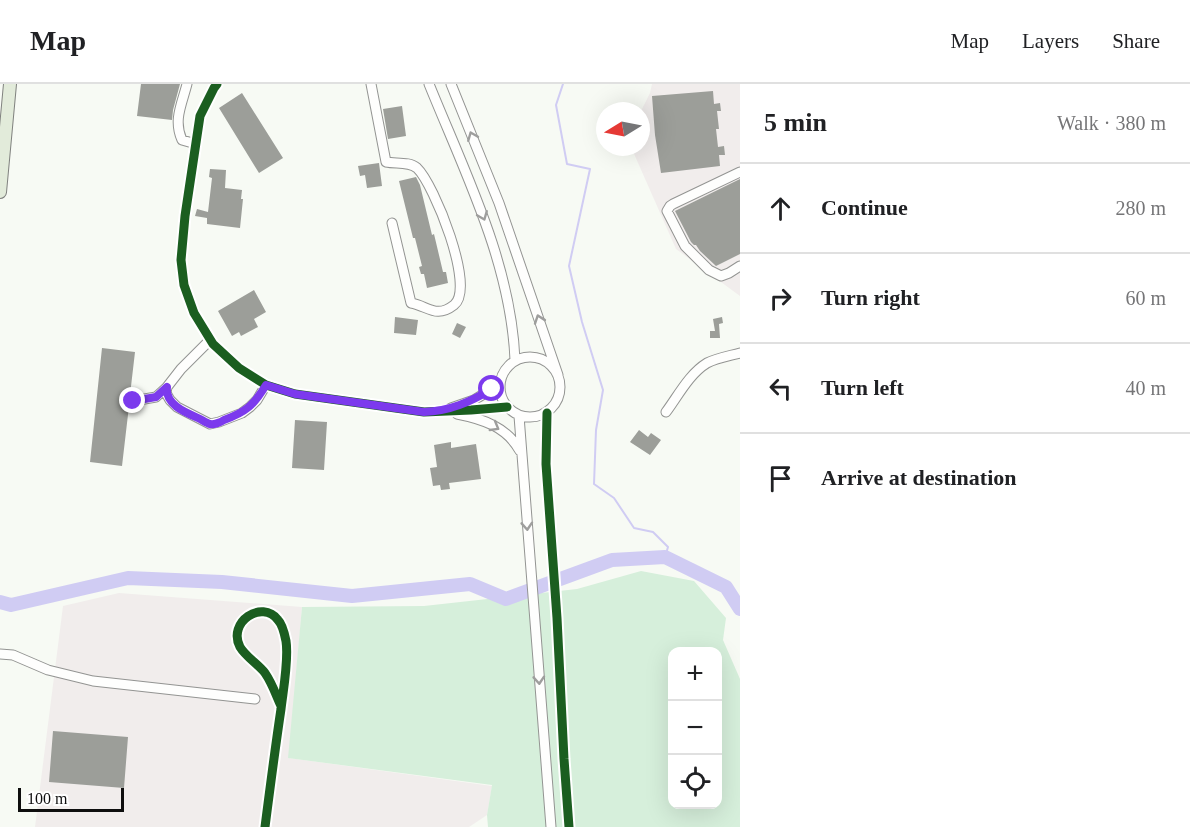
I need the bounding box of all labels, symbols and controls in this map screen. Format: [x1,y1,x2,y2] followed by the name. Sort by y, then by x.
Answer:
[30,25,86,56] text: Map
[951,29,989,53] text: Map
[1022,29,1079,53] text: Layers
[1112,29,1160,53] text: Share
[596,102,650,156] north arrow
[764,108,827,137] text: 5 min
[1057,112,1166,134] text: Walk · 380 m
[467,131,479,142] one-way arrow
[764,192,797,225] icon: ahead
[821,195,908,220] text: Continue
[1115,197,1166,219] text: 280 m
[476,210,488,221] one-way arrow
[764,282,797,315] icon: right
[821,285,920,310] text: Turn right
[1125,287,1166,309] text: 60 m
[534,314,546,325] one-way arrow
[764,372,797,405] icon: left
[478,375,504,401] route start
[821,375,904,400] text: Turn left
[1125,377,1166,399] text: 40 m
[119,387,145,413] route end
[489,420,500,431] one-way arrow
[764,462,797,495] icon: arrive
[821,465,1017,490] text: Arrive at destination
[521,521,534,530] one-way arrow
[668,647,722,809] map controls
[668,647,722,701] button: +
[533,675,546,684] one-way arrow
[668,701,722,755] button: −
[668,755,722,809] button: locate
[18,785,124,812] scale bar
[27,790,67,807] text: 100 m

